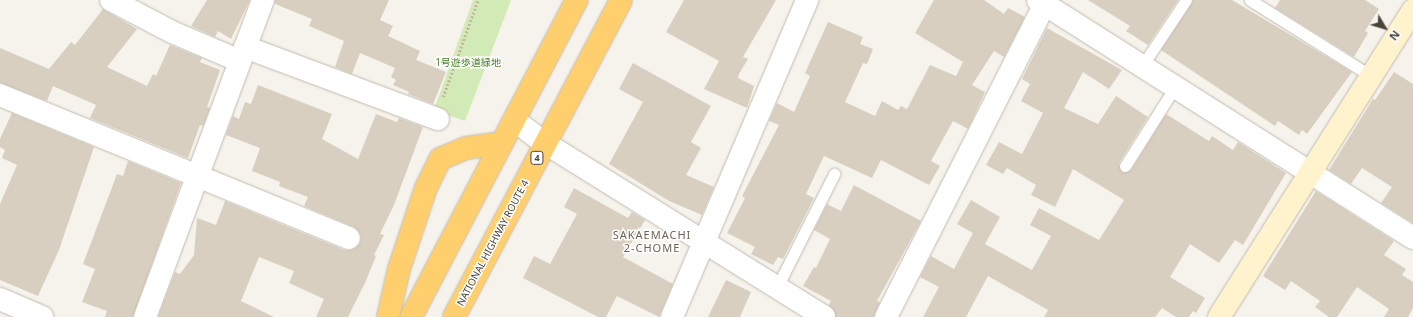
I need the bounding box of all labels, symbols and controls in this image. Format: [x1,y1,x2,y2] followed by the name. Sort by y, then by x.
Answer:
[1365,8,1405,48] north arrow
[1386,28,1404,44] text: N
[435,57,501,69] park label: 1号遊歩道緑地
[530,151,544,165] road number: 4
[455,178,531,308] street label: NATIONAL HIGHWAY ROUTE 4
[613,229,691,255] district label: SAKAEMACHI 2-CHOME

